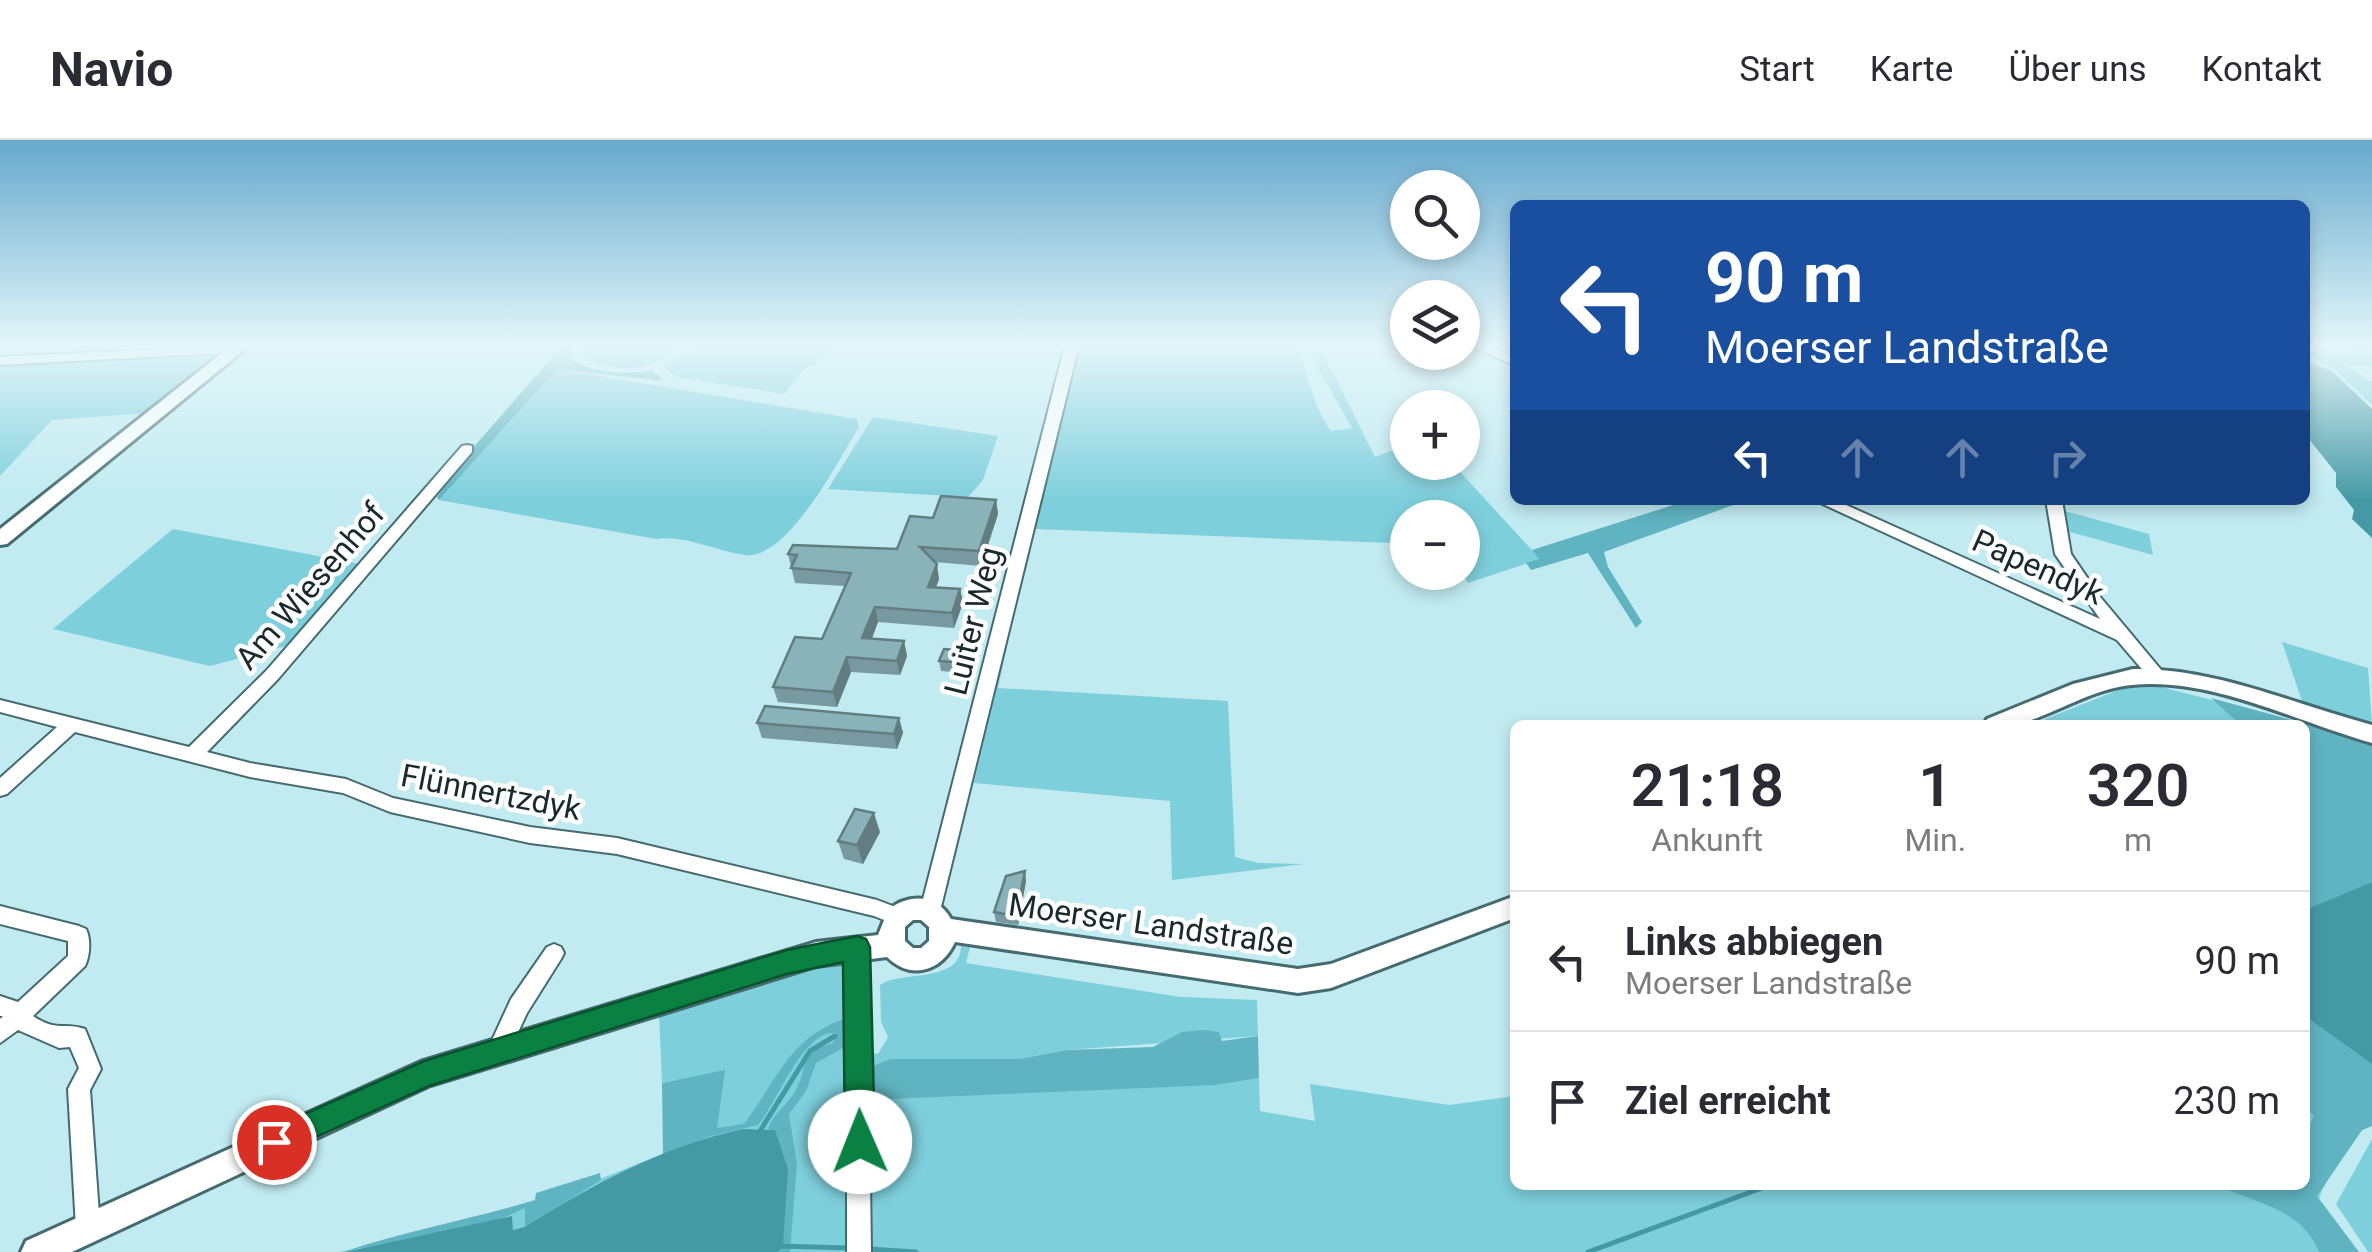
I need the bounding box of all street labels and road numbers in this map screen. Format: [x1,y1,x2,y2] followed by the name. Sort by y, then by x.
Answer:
[227,494,393,677] street label: Am Wiesenhof
[1967,521,2110,613] street label: Papendyk
[936,543,1010,699] street label: Luiter Weg
[398,756,585,828] street label: Flünnertzdyk
[1006,885,1296,963] street label: Moerser Landstraße

